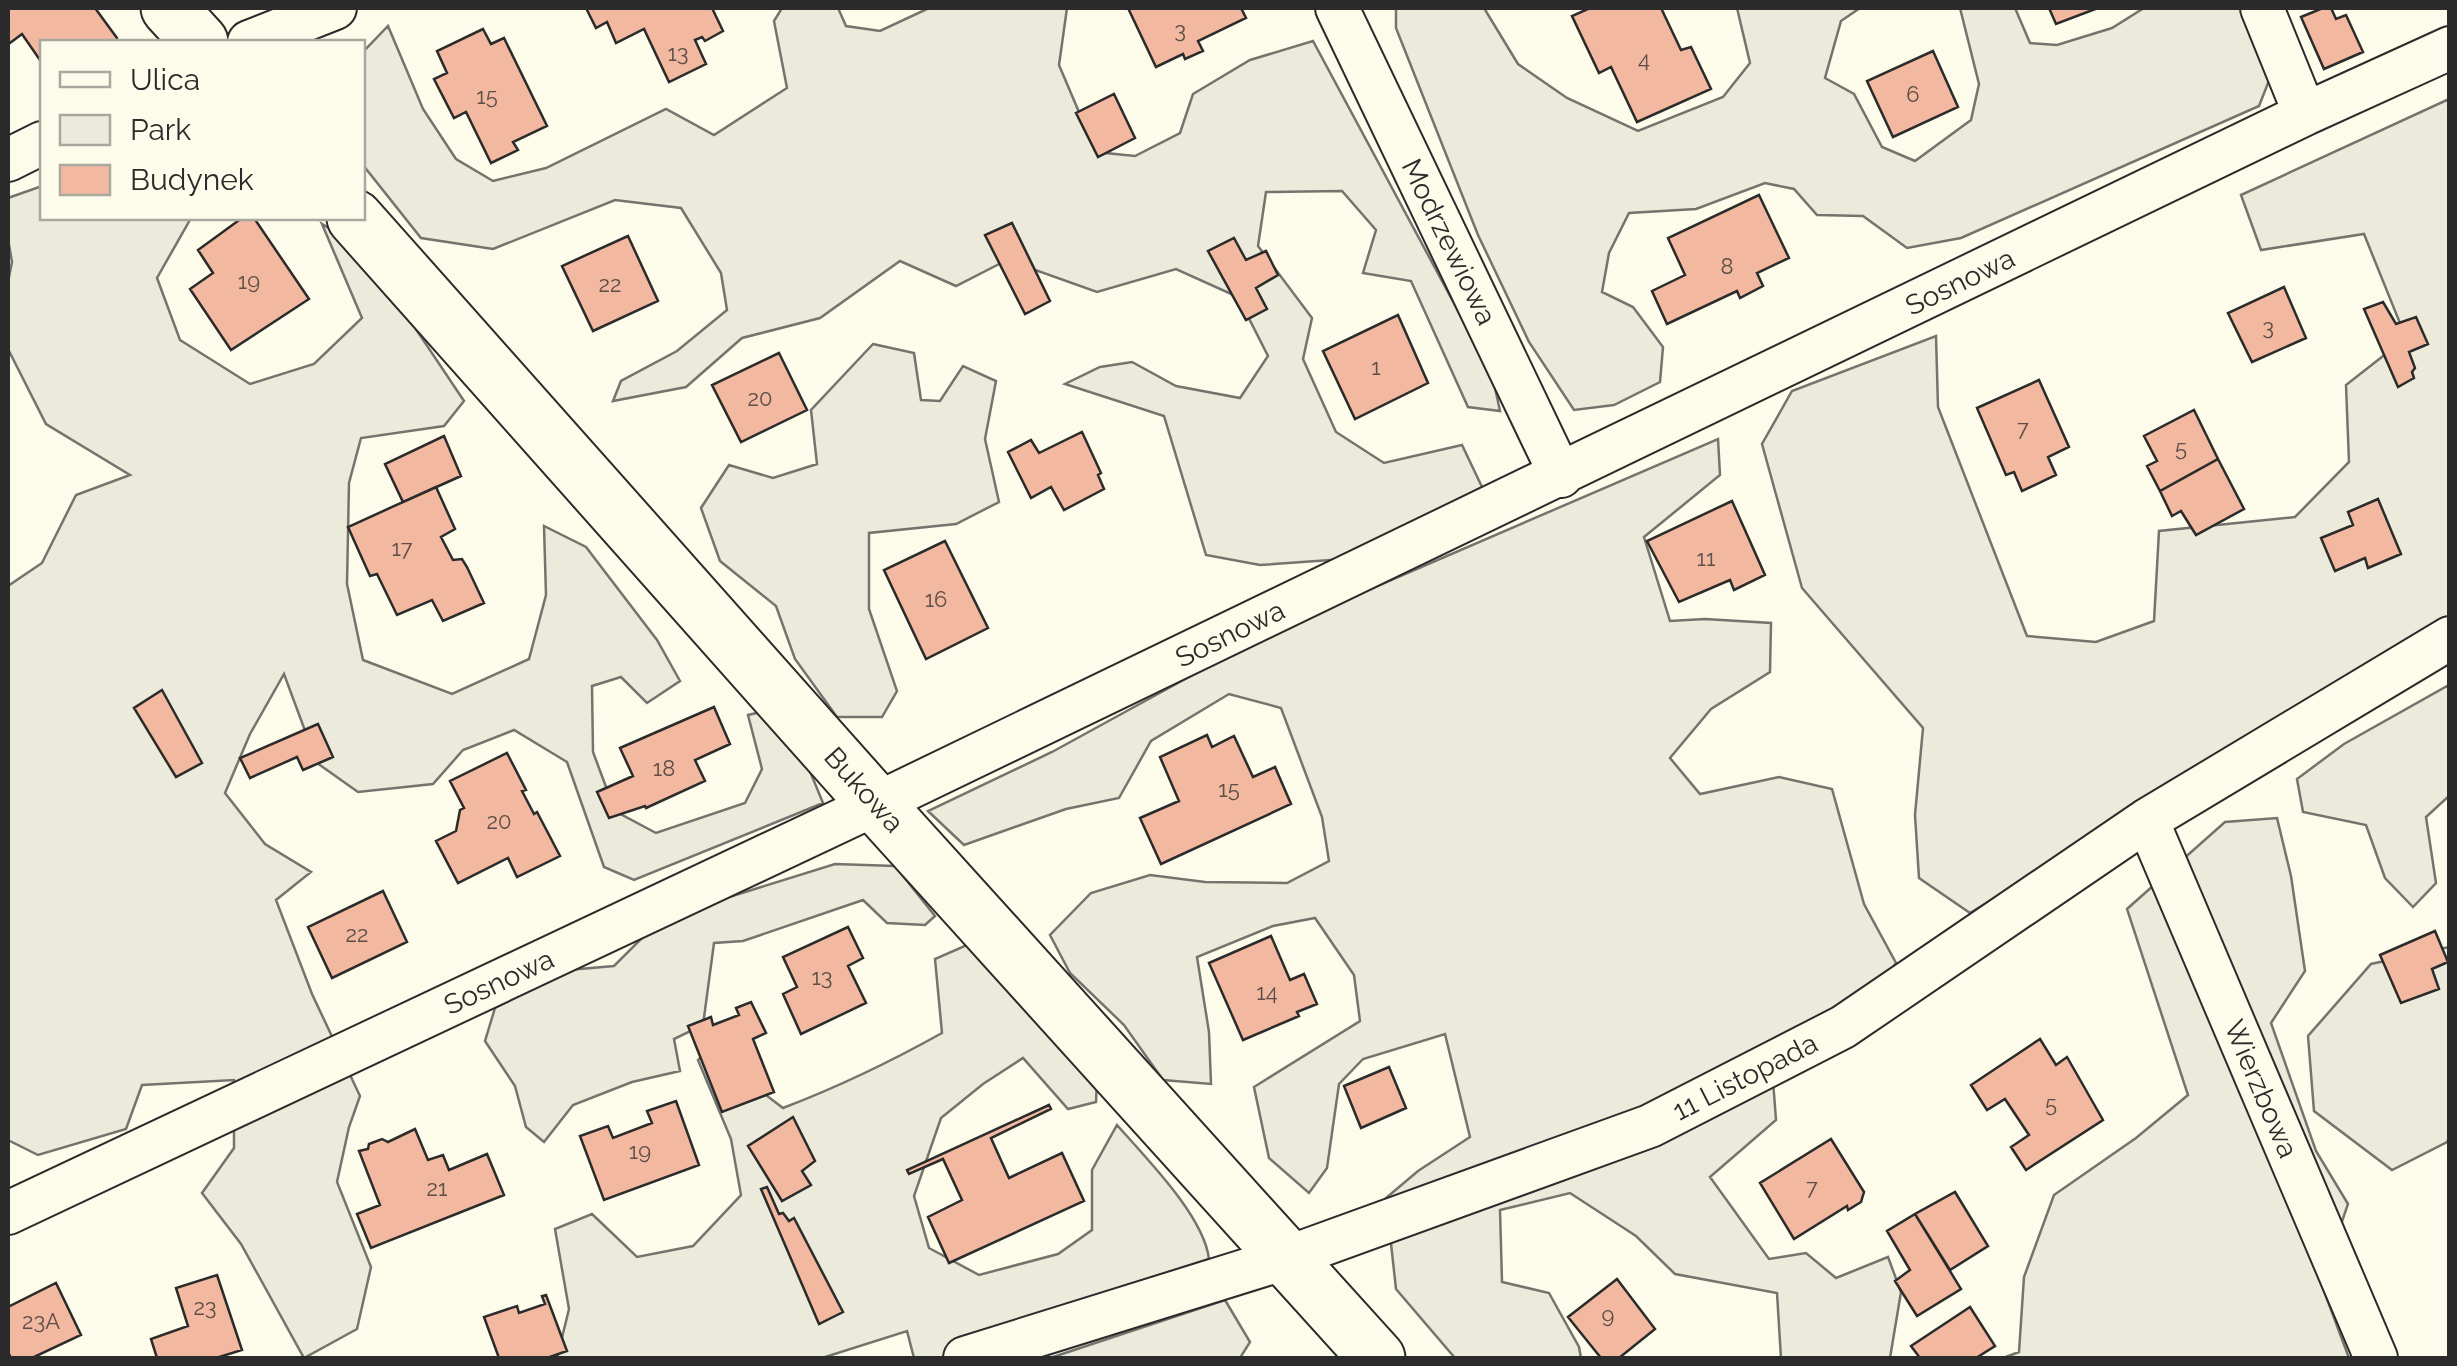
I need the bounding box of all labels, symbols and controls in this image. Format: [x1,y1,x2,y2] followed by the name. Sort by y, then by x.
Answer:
[1174,17,1186,43] house number: 3
[40,40,365,220] legend
[667,40,689,66] house number: 13
[1638,46,1650,72] house number: 4
[130,62,200,97] text: Ulica
[1906,81,1920,107] house number: 6
[476,83,498,109] house number: 15
[130,112,191,147] text: Park
[1395,154,1503,330] street label: Modrzewiowa
[130,162,254,197] text: Budynek
[1900,241,2020,323] street label: Sosnowa
[1720,253,1734,279] house number: 8
[238,268,260,294] house number: 19
[599,271,621,297] house number: 22
[2262,314,2274,340] house number: 3
[1371,354,1381,380] house number: 1
[748,385,772,411] house number: 20
[2017,415,2029,441] house number: 7
[2175,435,2187,461] house number: 5
[391,535,413,561] house number: 17
[1697,545,1715,571] house number: 11
[925,586,947,612] house number: 16
[1170,593,1290,675] street label: Sosnowa
[817,741,911,839] street label: Bukowa
[653,755,675,781] house number: 18
[1218,776,1240,802] house number: 15
[487,808,511,834] house number: 20
[346,921,368,947] house number: 22
[439,942,559,1022] street label: Sosnowa
[811,964,833,990] house number: 13
[1256,979,1278,1005] house number: 14
[2217,1015,2305,1163] street label: Wierzbowa
[1667,1026,1823,1128] street label: 11 Listopada
[2045,1091,2057,1117] house number: 5
[629,1138,651,1164] house number: 19
[1806,1174,1818,1200] house number: 7
[427,1175,447,1201] house number: 21
[193,1294,217,1320] house number: 23
[1602,1302,1614,1328] house number: 9
[22,1308,60,1334] house number: 23A

